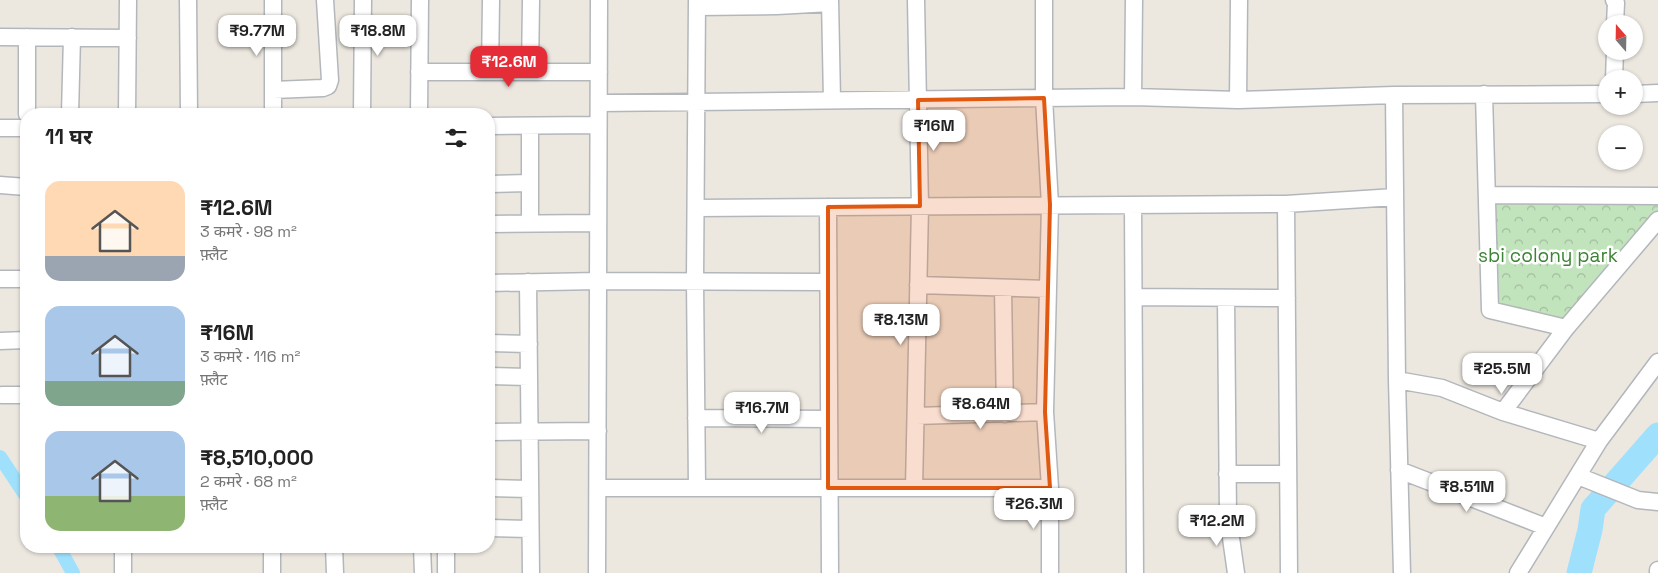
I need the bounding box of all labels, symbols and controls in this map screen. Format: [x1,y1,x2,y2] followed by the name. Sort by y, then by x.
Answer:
[216,15,298,57] pin: ₹9.77M
[337,15,419,57] pin: ₹18.8M
[1598,15,1642,60] north arrow
[1598,15,1643,170] map controls
[229,20,285,41] text: ₹9.77M
[350,20,406,41] text: ₹18.8M
[468,46,550,88] pin: ₹12.6M
[481,51,537,72] text: ₹12.6M
[1598,70,1643,115] button: +
[904,110,964,152] pin: ₹16M
[913,115,955,136] text: ₹16M
[45,123,92,150] text: 11 घर
[442,124,470,152] icon: filters
[1598,125,1643,170] button: −
[200,194,273,221] text: ₹12.6M
[85,201,145,261] icon: home
[200,221,297,242] text: 3 कमरे · 98 m²
[1478,243,1618,268] park label: sbi colony park
[200,244,228,265] text: फ़्लैट
[860,304,942,346] pin: ₹8.13M
[874,309,928,330] text: ₹8.13M
[200,319,254,346] text: ₹16M
[85,326,145,386] icon: home
[200,346,300,367] text: 3 कमरे · 116 m²
[1461,352,1543,395] pin: ₹25.5M
[1473,358,1531,379] text: ₹25.5M
[200,369,228,390] text: फ़्लैट
[940,388,1022,430] pin: ₹8.64M
[721,392,803,434] pin: ₹16.7M
[952,393,1010,414] text: ₹8.64M
[735,397,789,418] text: ₹16.7M
[200,444,314,471] text: ₹8,510,000
[85,451,145,511] icon: home
[1426,470,1508,513] pin: ₹8.51M
[200,471,297,492] text: 2 कमरे · 68 m²
[1440,476,1494,497] text: ₹8.51M
[993,488,1075,530] pin: ₹26.3M
[1005,493,1063,514] text: ₹26.3M
[200,494,228,515] text: फ़्लैट
[1176,504,1258,547] pin: ₹12.2M
[1189,510,1245,531] text: ₹12.2M

